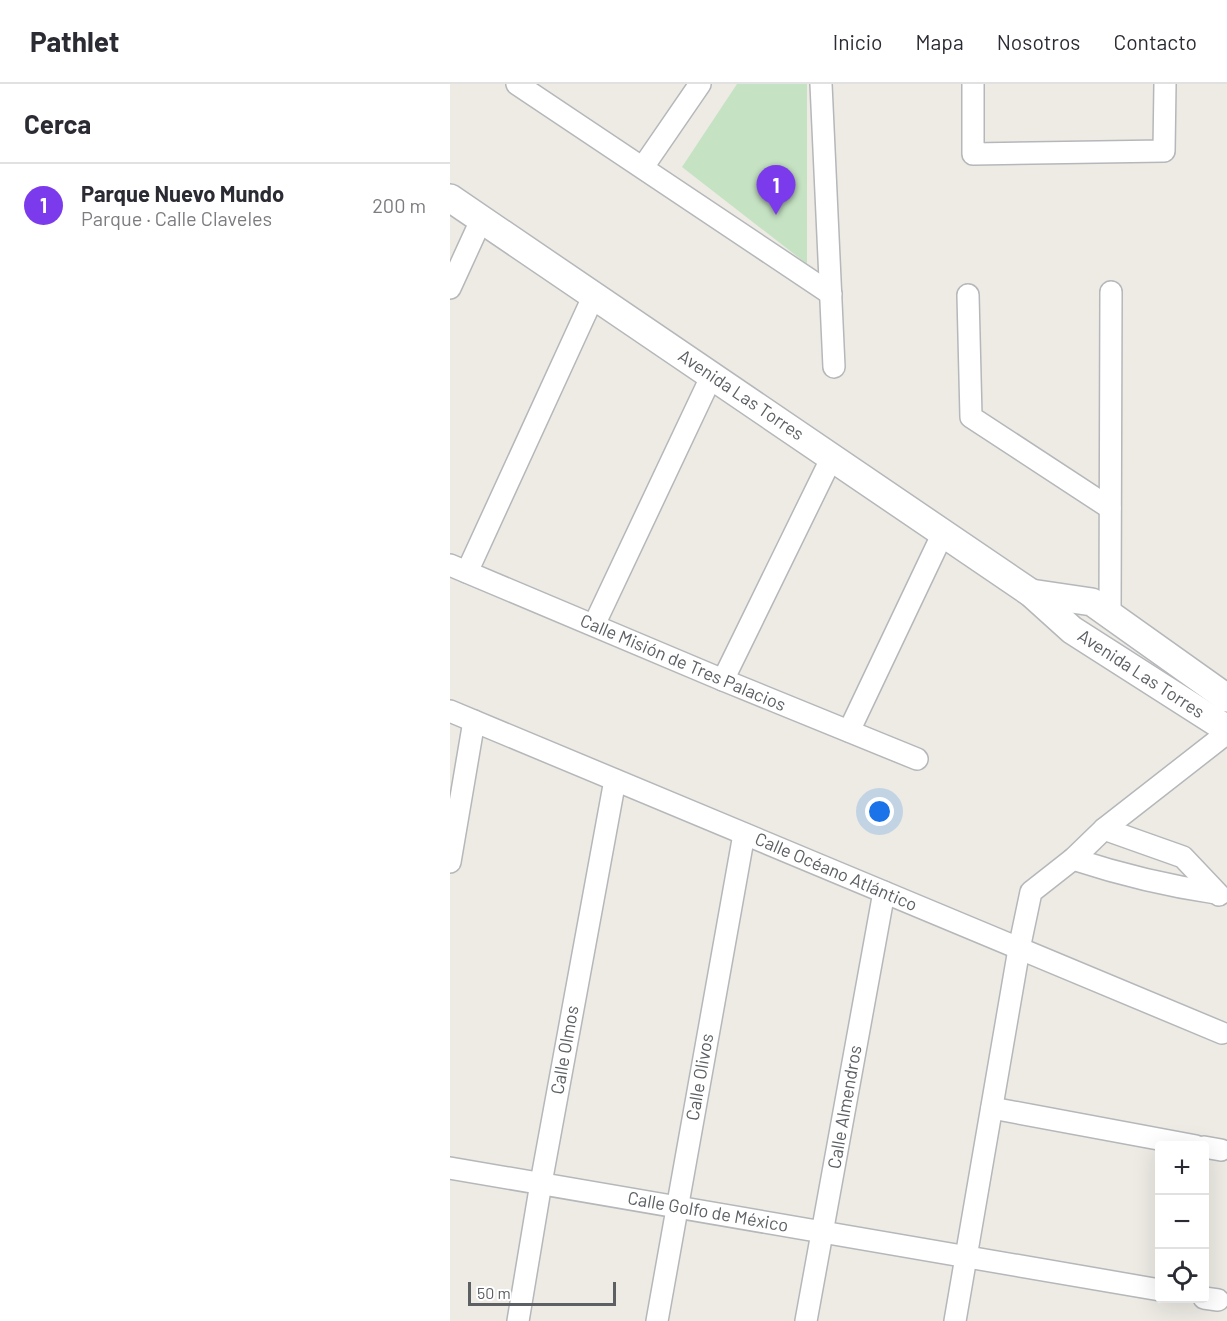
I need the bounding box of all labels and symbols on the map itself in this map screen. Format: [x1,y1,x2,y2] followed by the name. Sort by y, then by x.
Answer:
[756,166,796,215] pin: 1
[675,344,809,444] street label: Avenida Las Torres
[577,609,789,715] street label: Calle Misión de Tres Palacios
[1074,624,1209,722] street label: Avenida Las Torres
[865,797,894,826] your location
[752,827,921,915] street label: Calle Océano Atlántico
[545,1004,583,1096] street label: Calle Olmos
[681,1032,717,1122] street label: Calle Olivos
[822,1043,866,1170] street label: Calle Almendros
[626,1186,790,1236] street label: Calle Golfo de México
[468,1279,616,1306] scale bar

